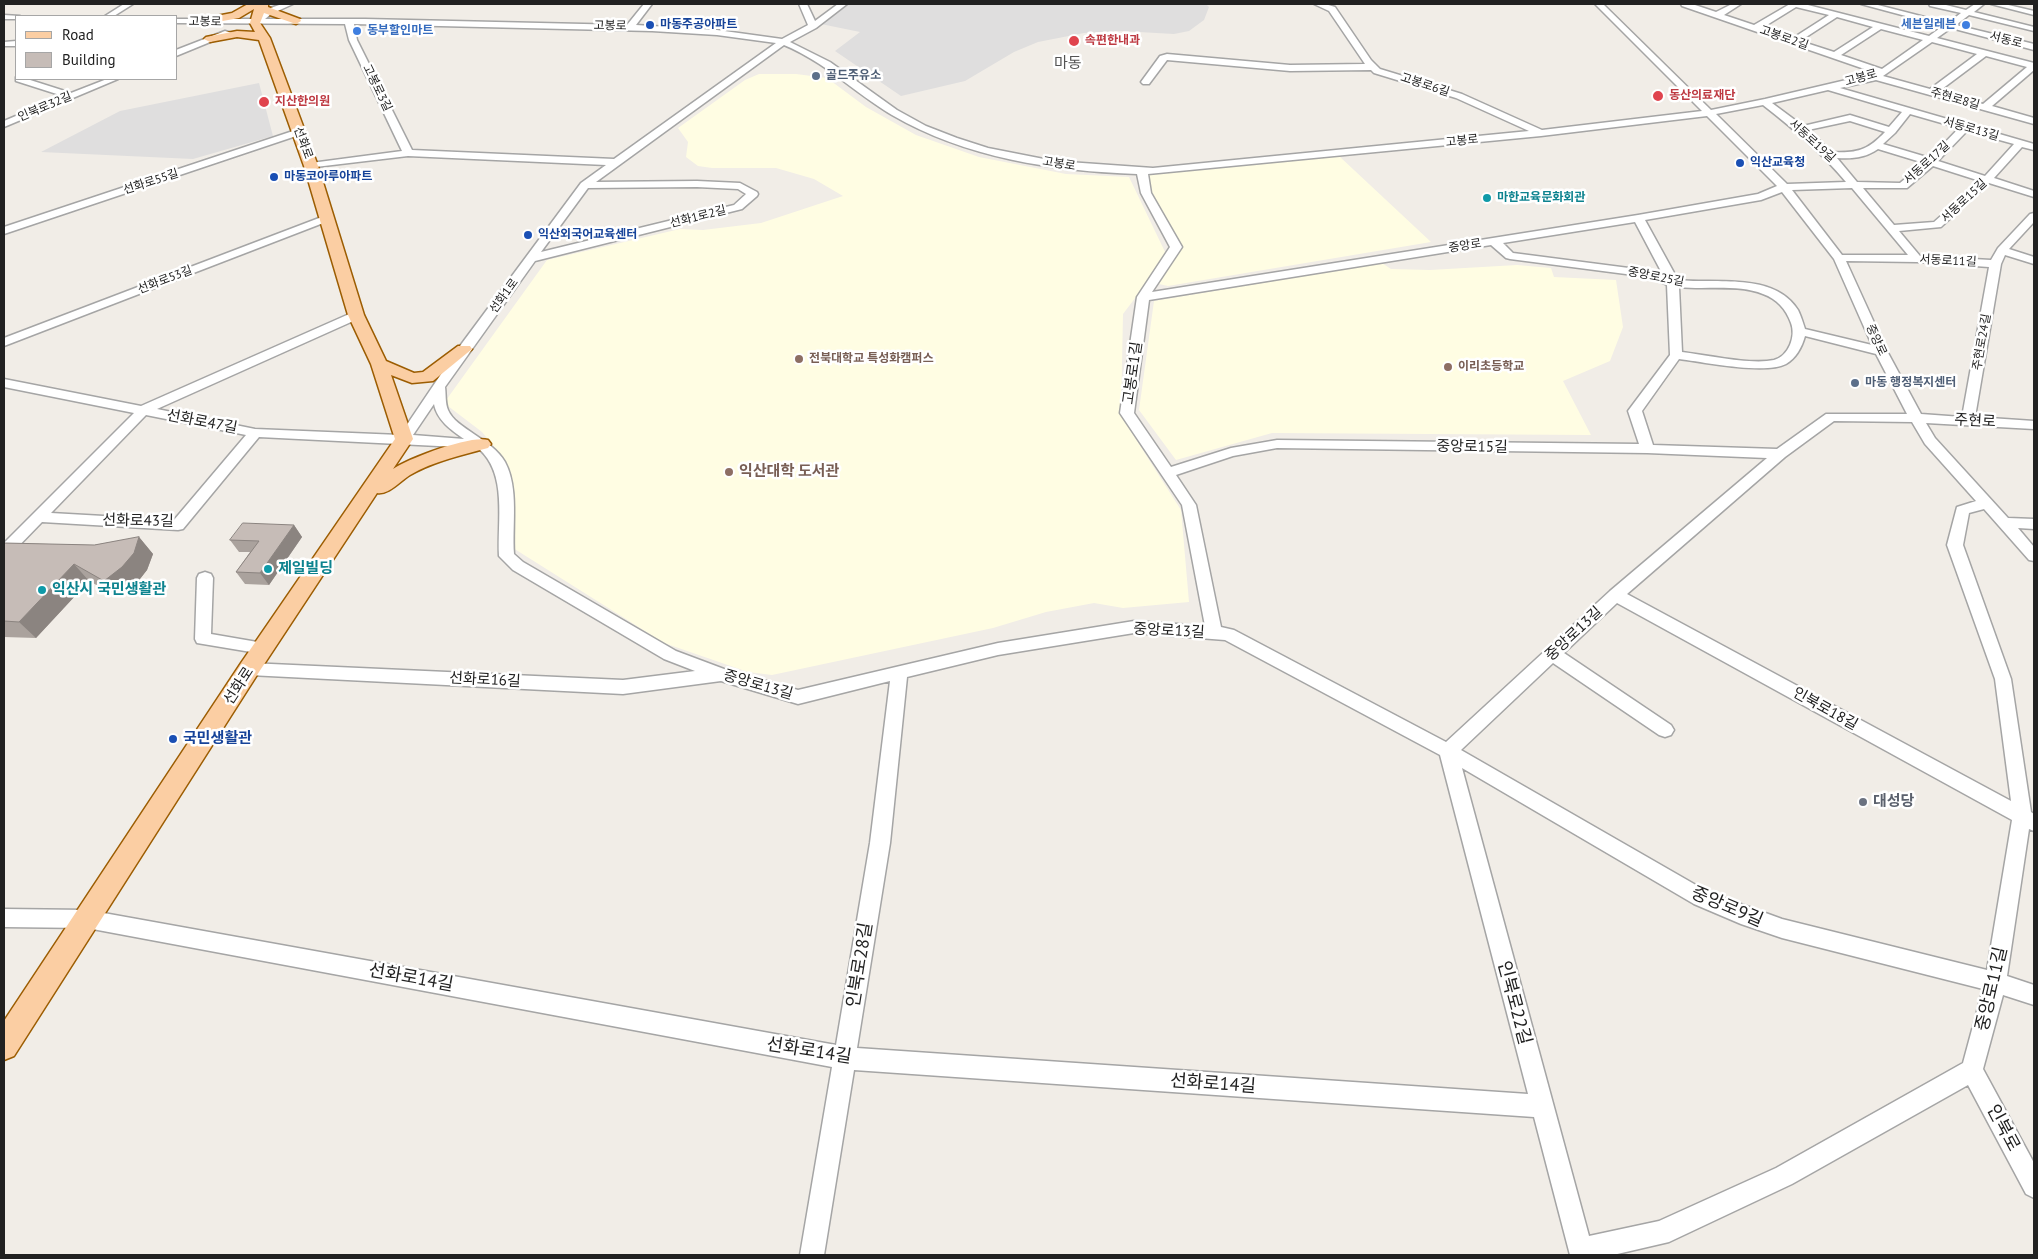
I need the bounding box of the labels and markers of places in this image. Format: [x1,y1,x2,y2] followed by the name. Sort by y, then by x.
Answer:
[660,18,737,32] place label: 마동주공아파트
[1901,18,1956,32] place label: 세븐일레븐
[644,19,656,31] marker: 마동주공아파트
[1960,19,1972,31] marker: 세븐일레븐
[367,24,433,38] place label: 동부할인마트
[351,25,363,37] marker: 동부할인마트
[1067,34,1081,48] marker: 속편한내과
[1085,34,1140,48] place label: 속편한내과
[826,69,881,83] place label: 골드주유소
[810,70,822,82] marker: 골드주유소
[1651,89,1665,103] marker: 동산의료재단
[1669,89,1735,103] place label: 동산의료재단
[257,95,271,109] marker: 지산한의원
[275,95,330,109] place label: 지산한의원
[1750,156,1805,170] place label: 익산교육청
[1734,157,1746,169] marker: 익산교육청
[284,170,372,184] place label: 마동코아루아파트
[268,171,280,183] marker: 마동코아루아파트
[1497,191,1585,205] place label: 마한교육문화회관
[1481,192,1493,204] marker: 마한교육문화회관
[538,228,637,242] place label: 익산외국어교육센터
[522,229,534,241] marker: 익산외국어교육센터
[809,352,933,366] place label: 전북대학교 특성화캠퍼스
[793,353,805,365] marker: 전북대학교 특성화캠퍼스
[1458,360,1524,374] place label: 이리초등학교
[1442,361,1454,373] marker: 이리초등학교
[1865,376,1956,390] place label: 마동 행정복지센터
[1849,377,1861,389] marker: 마동 행정복지센터
[739,463,839,481] place label: 익산대학 도서관
[723,466,735,478] marker: 익산대학 도서관
[278,560,333,578] place label: 제일빌딩
[262,563,274,575] marker: 제일빌딩
[52,581,166,599] place label: 익산시 국민생활관
[36,584,48,596] marker: 익산시 국민생활관
[183,730,252,748] place label: 국민생활관
[167,733,179,745] marker: 국민생활관
[1873,793,1914,811] place label: 대성당
[1857,796,1869,808] marker: 대성당

